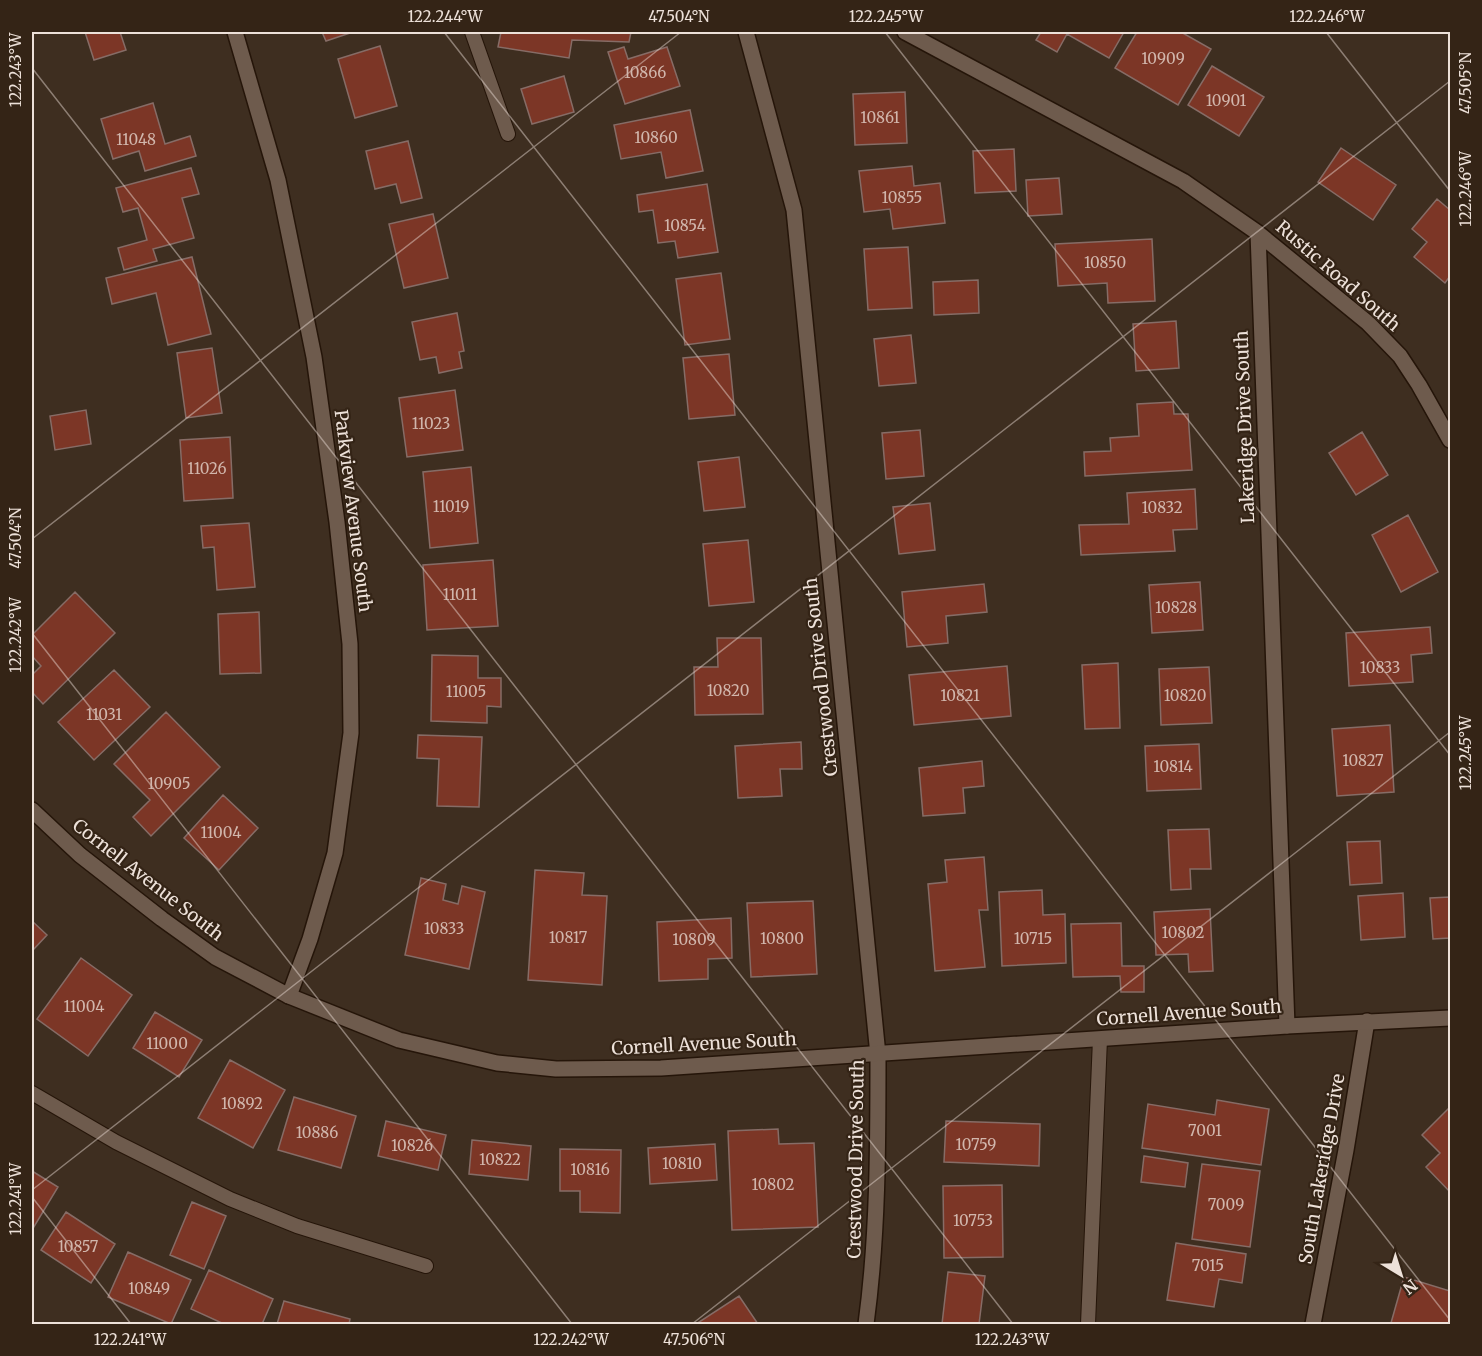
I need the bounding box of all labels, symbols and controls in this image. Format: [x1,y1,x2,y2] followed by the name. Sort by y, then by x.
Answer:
[408,7,484,26] text: 122.244°W
[648,7,710,26] text: 47.504°N
[849,7,924,26] text: 122.245°W
[1289,7,1366,26] text: 122.246°W
[6,32,25,107] text: 122.243°W
[1141,49,1185,68] house number: 10909
[1456,52,1475,114] text: 47.505°N
[624,63,666,82] house number: 10866
[1206,91,1247,110] house number: 10901
[860,108,900,127] house number: 10861
[634,128,678,147] house number: 10860
[116,130,156,149] house number: 11048
[1456,150,1475,227] text: 122.246°W
[882,188,922,207] house number: 10855
[1271,215,1405,336] street label: Rustic Road South
[664,216,706,235] house number: 10854
[1084,253,1126,272] house number: 10850
[1230,330,1259,524] street label: Lakeridge Drive South
[330,408,377,614] street label: Parkview Avenue South
[412,414,450,433] house number: 11023
[187,459,227,478] house number: 11026
[433,497,469,516] house number: 11019
[1141,498,1183,517] house number: 10832
[6,507,25,569] text: 47.504°N
[799,577,842,777] street label: Crestwood Drive South
[443,585,478,604] house number: 11011
[6,596,25,673] text: 122.242°W
[1155,598,1197,617] house number: 10828
[1360,658,1400,677] house number: 10833
[707,681,749,700] house number: 10820
[446,682,486,701] house number: 11005
[940,686,980,705] house number: 10821
[1164,686,1206,705] house number: 10820
[86,705,122,724] house number: 11031
[1456,715,1475,790] text: 122.245°W
[1342,751,1384,770] house number: 10827
[1153,757,1193,776] house number: 10814
[148,774,190,793] house number: 10905
[68,813,229,946] street label: Cornell Avenue South
[201,823,241,842] house number: 11004
[424,919,464,938] house number: 10833
[1162,923,1204,942] house number: 10802
[549,928,588,947] house number: 10817
[760,929,804,948] house number: 10800
[1014,929,1052,948] house number: 10715
[672,930,716,949] house number: 10809
[1096,995,1282,1030] street label: Cornell Avenue South
[64,997,104,1016] house number: 11004
[611,1027,797,1060] street label: Cornell Avenue South
[146,1034,188,1053] house number: 11000
[842,1059,869,1259] street label: Crestwood Drive South
[1293,1072,1350,1266] street label: South Lakeridge Drive
[221,1094,263,1113] house number: 10892
[1188,1121,1222,1140] house number: 7001
[296,1123,338,1142] house number: 10886
[956,1135,996,1154] house number: 10759
[391,1136,433,1155] house number: 10826
[479,1150,521,1169] house number: 10822
[662,1154,702,1173] house number: 10810
[570,1160,610,1179] house number: 10816
[6,1162,25,1235] text: 122.241°W
[752,1175,794,1194] house number: 10802
[1208,1195,1244,1214] house number: 7009
[953,1211,993,1230] house number: 10753
[58,1237,99,1256] house number: 10857
[1371,1245,1431,1305] north arrow
[1192,1256,1224,1275] house number: 7015
[1399,1275,1421,1299] text: N
[128,1279,170,1298] house number: 10849
[94,1330,167,1349] text: 122.241°W
[533,1330,610,1349] text: 122.242°W
[663,1330,725,1349] text: 47.506°N
[975,1330,1050,1349] text: 122.243°W

